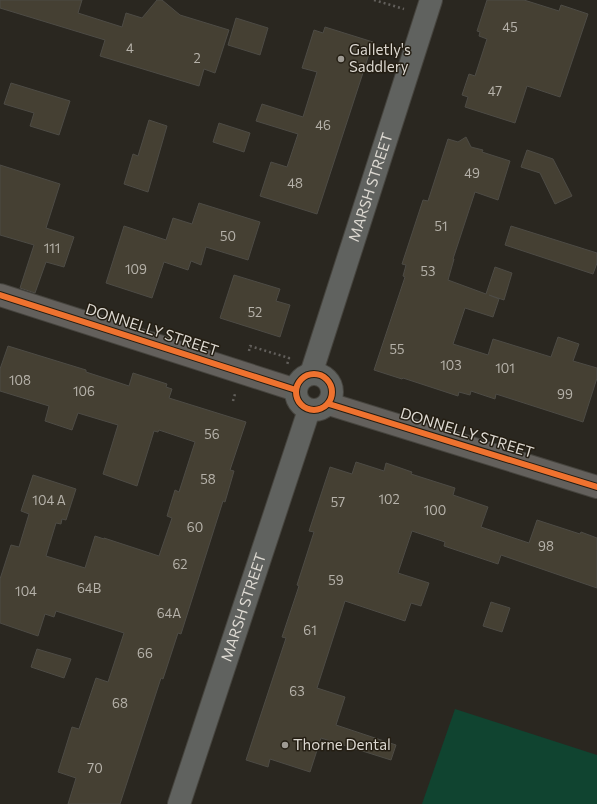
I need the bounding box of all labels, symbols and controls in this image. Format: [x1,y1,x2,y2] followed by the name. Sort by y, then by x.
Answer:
[502,19,518,35] house number: 45
[126,40,134,56] house number: 4
[349,40,411,75] place label: Galletly's Saddlery
[193,50,201,66] house number: 2
[336,54,346,64] marker: Galletly's Saddlery
[488,83,502,99] house number: 47
[315,117,331,133] house number: 46
[344,130,396,244] street label: MARSH STREET
[464,165,480,181] house number: 49
[287,175,303,191] house number: 48
[434,218,448,234] house number: 51
[220,228,236,244] house number: 50
[44,240,60,256] house number: 111
[125,261,147,277] house number: 109
[421,263,435,279] house number: 53
[84,299,221,359] street label: DONNELLY STREET
[248,304,262,320] house number: 52
[390,341,404,357] house number: 55
[440,357,462,373] house number: 103
[495,360,515,376] house number: 101
[9,372,31,388] house number: 108
[73,383,95,399] house number: 106
[557,386,573,402] house number: 99
[398,403,537,461] street label: DONNELLY STREET
[204,426,220,442] house number: 56
[200,471,216,487] house number: 58
[378,491,400,507] house number: 102
[32,492,66,508] house number: 104 A
[331,494,345,510] house number: 57
[424,502,446,518] house number: 100
[187,519,203,535] house number: 60
[538,538,554,554] house number: 98
[217,550,269,664] street label: MARSH STREET
[172,556,188,572] house number: 62
[328,572,344,588] house number: 59
[77,580,101,596] house number: 64B
[15,583,37,599] house number: 104
[157,605,181,621] house number: 64A
[303,622,317,638] house number: 61
[137,645,153,661] house number: 66
[289,683,305,699] house number: 63
[112,695,128,711] house number: 68
[293,735,391,753] place label: Thorne Dental
[280,740,290,750] marker: Thorne Dental
[87,760,103,776] house number: 70

